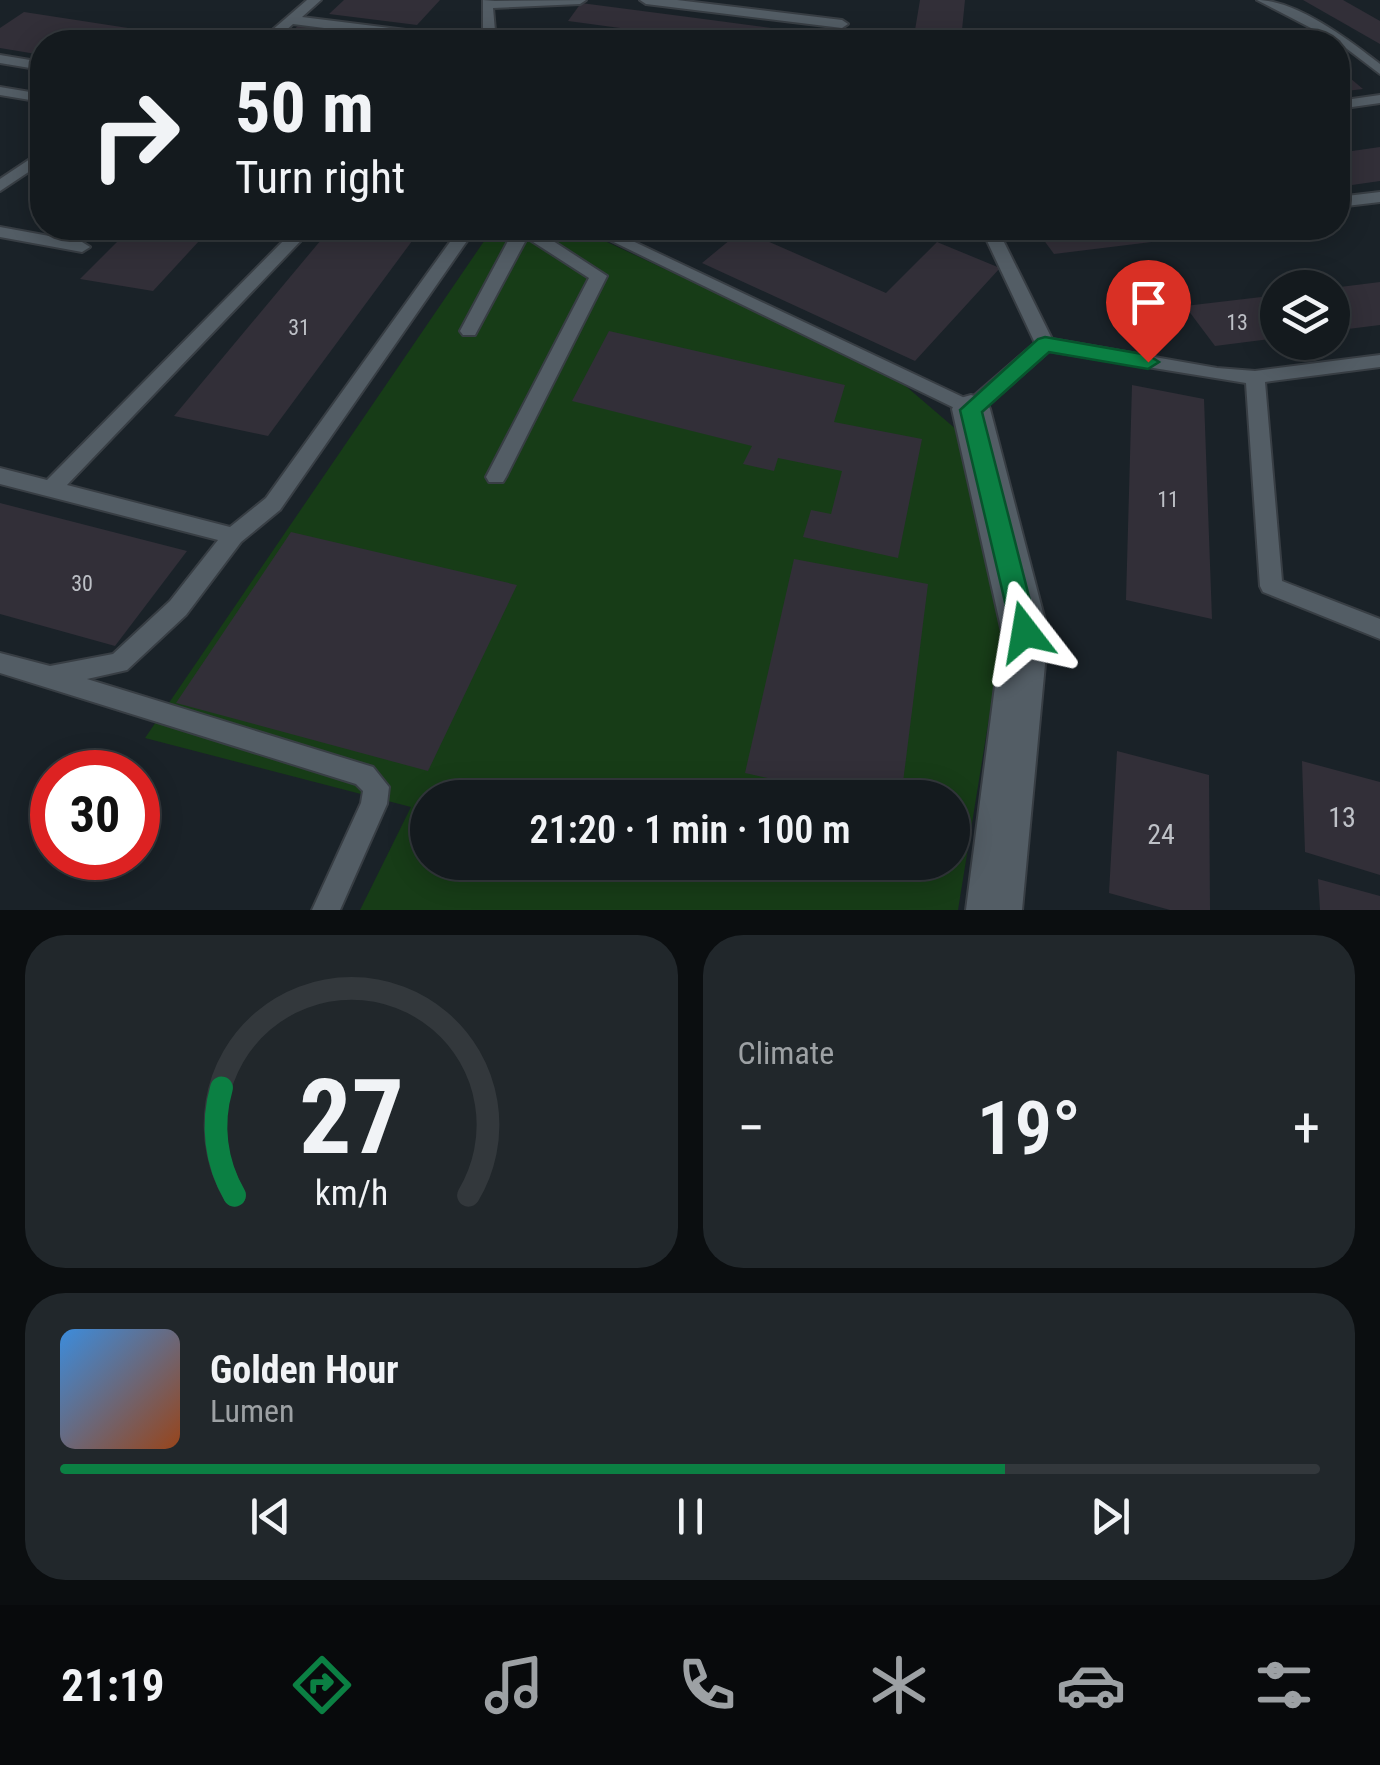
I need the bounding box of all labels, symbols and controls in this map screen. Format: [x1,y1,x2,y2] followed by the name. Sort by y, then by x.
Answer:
[235,67,374,149] text: 50 m
[70,70,200,200] icon: right
[235,151,405,204] text: Turn right
[1106,260,1191,363] pin
[1260,270,1350,360] map controls
[1260,270,1350,360] button: layers
[1121,275,1176,330] icon: arrive
[1226,310,1248,335] house number: 13
[288,315,310,340] house number: 31
[1157,487,1179,512] house number: 11
[71,571,93,596] house number: 30
[973,580,1077,684] position arrow
[30,750,160,880] speed limit sign: 30
[1328,801,1356,834] house number: 13
[530,808,850,852] text: 21:20 · 1 min · 100 m
[1147,818,1175,851] house number: 24
[738,1034,834,1072] text: Climate
[299,1057,404,1178] text: 27
[977,1084,1081,1172] text: 19°
[738,1096,765,1160] text: −
[1293,1096,1320,1160] text: +
[314,1172,388,1214] text: km/h
[210,1348,399,1392] text: Golden Hour
[210,1392,295,1430] text: Lumen
[243,1489,298,1544] icon: previous
[663,1489,718,1544] icon: pause
[1083,1489,1138,1544] icon: next
[287,1650,357,1720] icon: directions
[479,1650,549,1720] icon: music
[672,1650,742,1720] icon: phone
[864,1650,934,1720] icon: climate
[1056,1650,1126,1720] icon: car
[1249,1650,1319,1720] icon: filters
[61,1659,164,1712] text: 21:19

